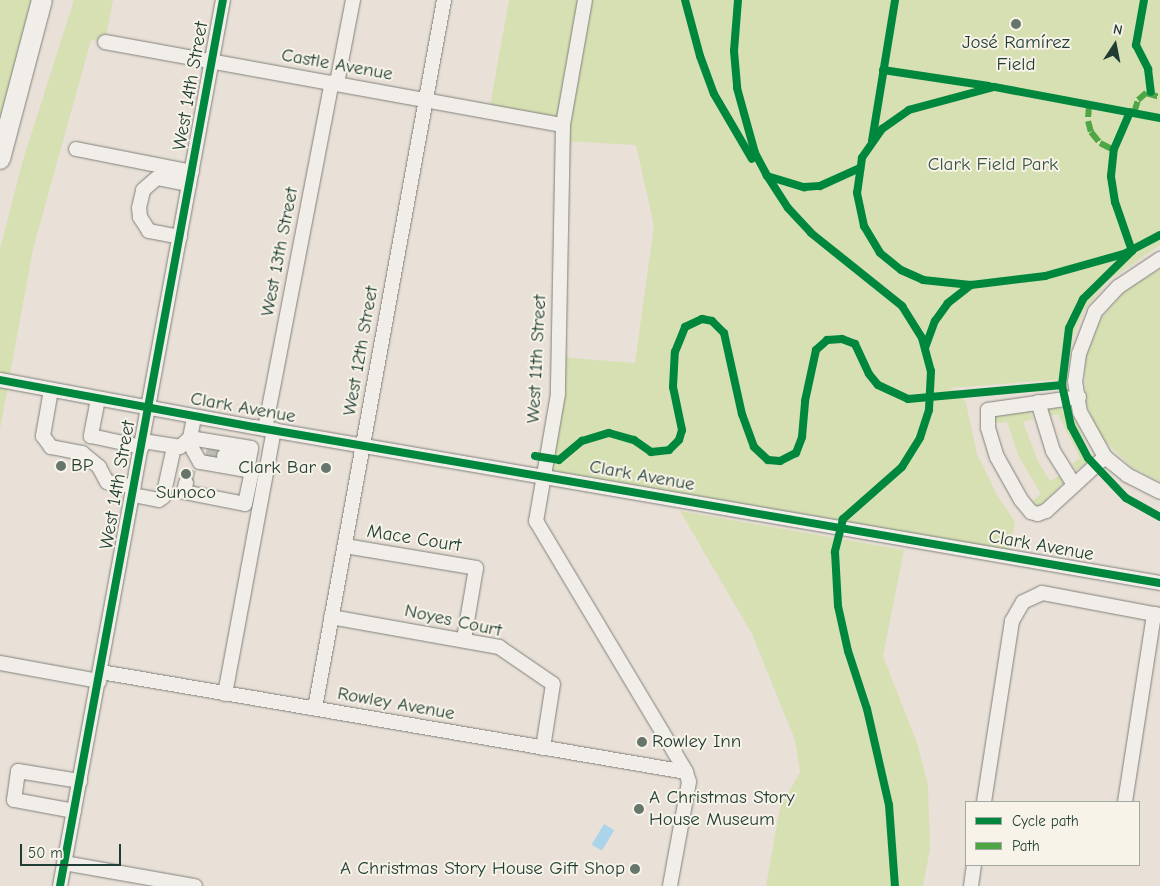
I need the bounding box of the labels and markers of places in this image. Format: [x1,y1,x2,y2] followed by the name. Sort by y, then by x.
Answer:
[1010,18,1022,30] marker: José Ramírez Field
[962,32,1070,76] place label: José Ramírez Field
[71,455,93,477] place label: BP
[238,457,316,479] place label: Clark Bar
[55,460,67,472] marker: BP
[320,462,332,474] marker: Clark Bar
[180,468,192,480] marker: Sunoco
[156,482,216,504] place label: Sunoco
[652,731,741,753] place label: Rowley Inn
[636,736,648,748] marker: Rowley Inn
[649,787,795,831] place label: A Christmas Story House Museum
[633,803,645,815] marker: A Christmas Story House Museum
[340,858,625,880] place label: A Christmas Story House Gift Shop
[629,863,641,875] marker: A Christmas Story House Gift Shop

